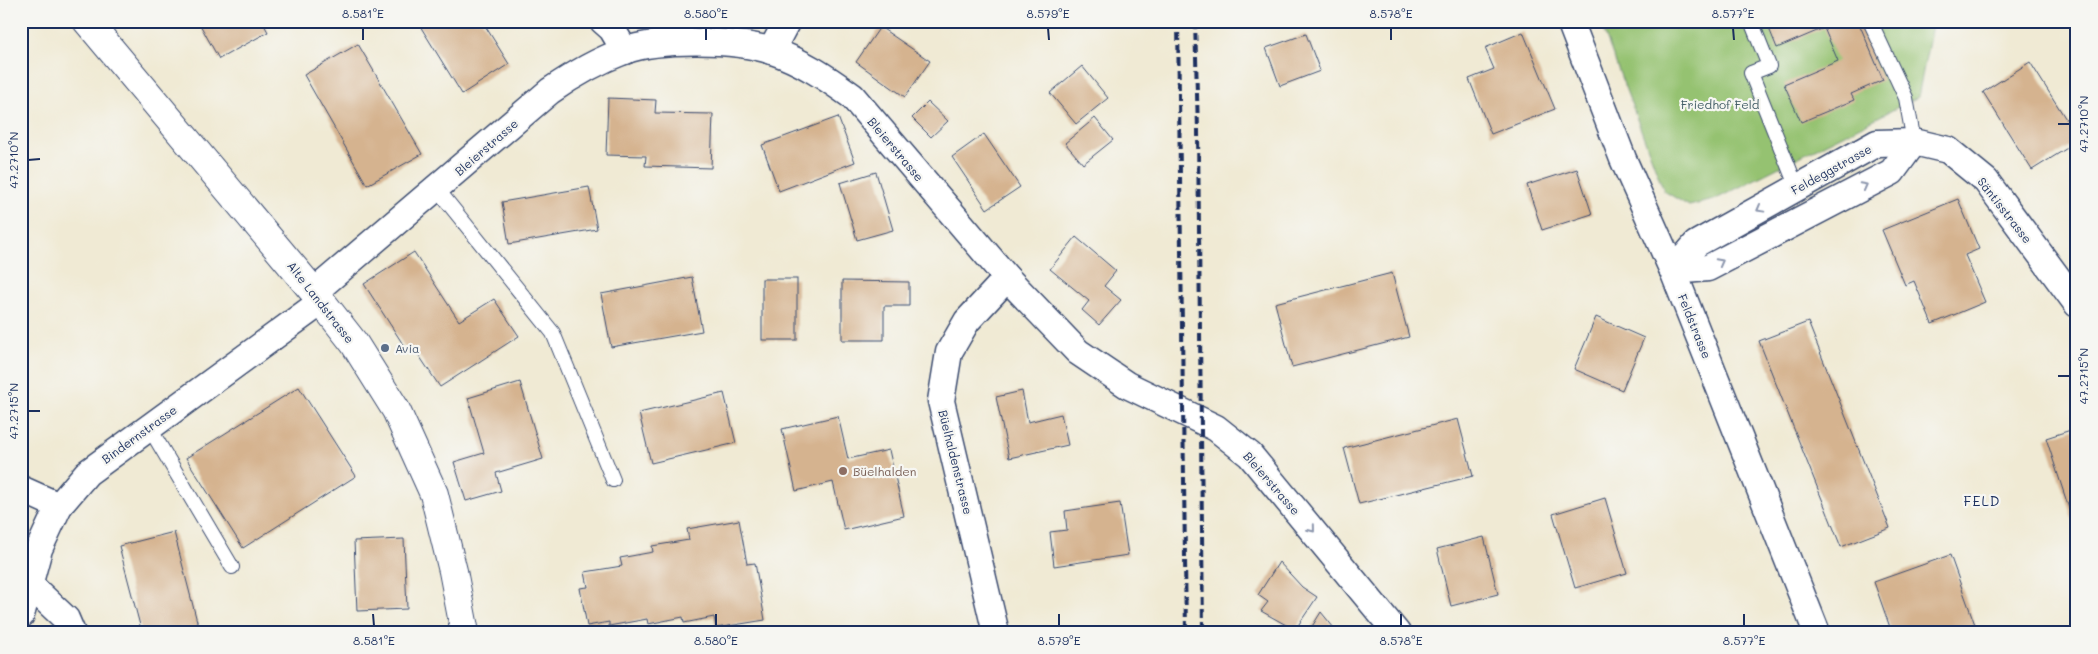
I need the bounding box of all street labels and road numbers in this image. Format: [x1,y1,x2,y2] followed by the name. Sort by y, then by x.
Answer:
[865,114,927,184] street label: Bleierstrasse
[451,115,521,179] street label: Bleierstrasse
[1788,140,1874,198] street label: Feldeggstrasse
[1974,174,2036,246] street label: Säntisstrasse
[284,258,358,346] street label: Alte Landstrasse
[1675,291,1715,361] street label: Feldstrasse
[98,401,180,467] street label: Bindernstrasse
[935,408,977,516] street label: Büelhaldenstrasse
[1240,448,1304,518] street label: Bleierstrasse

